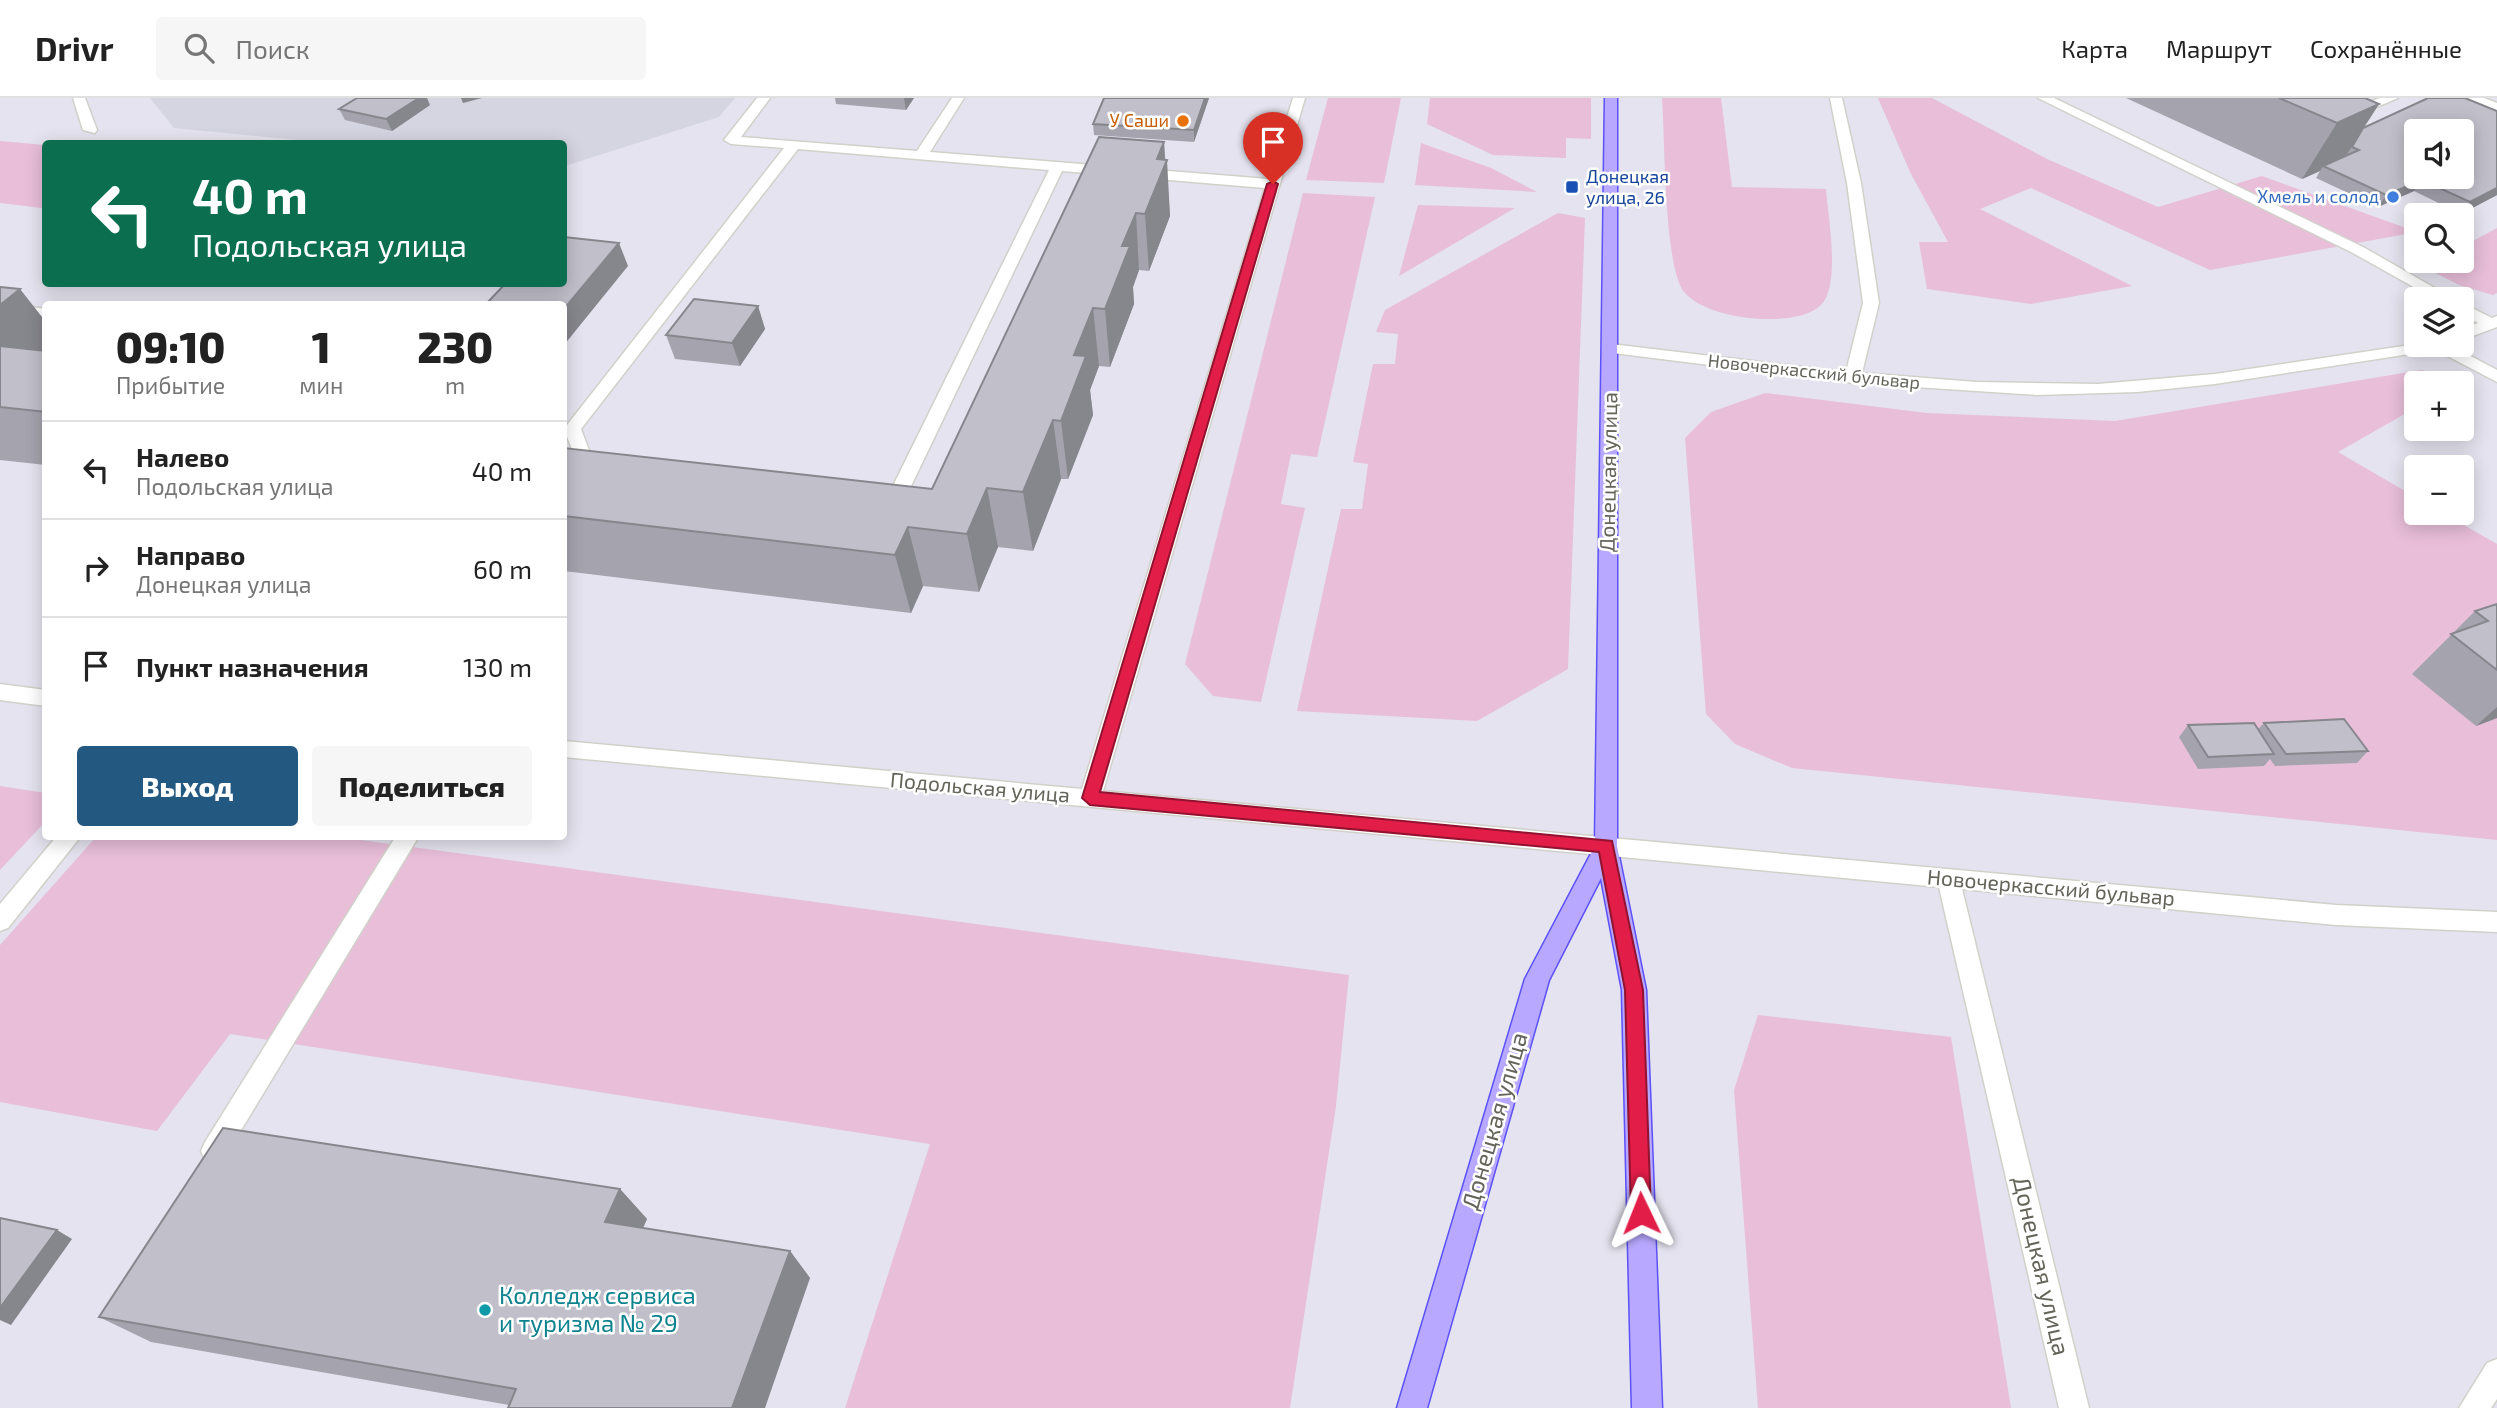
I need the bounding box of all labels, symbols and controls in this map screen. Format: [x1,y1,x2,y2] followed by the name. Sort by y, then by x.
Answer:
[156,17,646,80] search box
[35,28,114,68] text: Drivr
[180,29,218,67] icon: search
[236,33,310,64] text: Поиск
[2061,34,2128,63] text: Карта
[2166,34,2272,63] text: Маршрут
[2310,34,2462,63] text: Сохранённые
[1110,109,1169,131] place label: У Саши
[1243,112,1303,184] pin
[1175,113,1191,129] marker: У Саши
[2404,119,2474,525] map controls
[2404,119,2474,189] button: sound
[1254,123,1292,161] icon: arrive
[192,165,308,224] text: 40 m
[1586,165,1669,208] place label: Донецкая улица, 26
[77,168,168,259] icon: left
[1564,179,1580,195] marker: Донецкая улица, 26
[2257,185,2379,207] place label: Хмель и солод
[2385,189,2401,205] marker: Хмель и солод
[2404,203,2474,273] button: search
[192,225,467,263] text: Подольская улица
[2404,287,2474,357] button: layers
[116,321,225,371] text: 09:10
[312,321,331,371] text: 1
[417,321,493,371] text: 230
[1707,349,1921,393] street label: Новочеркасский бульвар
[116,371,225,399] text: Прибытие
[299,371,343,399] text: мин
[445,371,465,399] text: m
[2404,371,2474,441] button: +
[1594,392,1622,552] street label: Донецкая улица
[136,441,229,472] text: Налево
[77,451,115,489] icon: left
[472,455,532,486] text: 40 m
[2404,455,2474,525] button: −
[136,472,334,500] text: Подольская улица
[136,539,245,570] text: Направо
[77,549,115,587] icon: right
[473,553,532,584] text: 60 m
[136,570,311,598] text: Донецкая улица
[77,647,115,685] icon: arrive
[136,651,369,682] text: Пункт назначения
[463,651,532,682] text: 130 m
[77,746,298,826] button: Выход
[312,746,532,826] button: Поделиться
[889,766,1071,808] street label: Подольская улица
[1926,863,2176,911] street label: Новочеркасский бульвар
[1454,1029,1534,1213] street label: Донецкая улица
[2007,1173,2077,1358] street label: Донецкая улица
[1604,1176,1678,1250] position arrow
[499,1280,696,1338] place label: Колледж сервиса и туризма № 29
[477,1302,493,1318] marker: Колледж сервиса и туризма № 29

